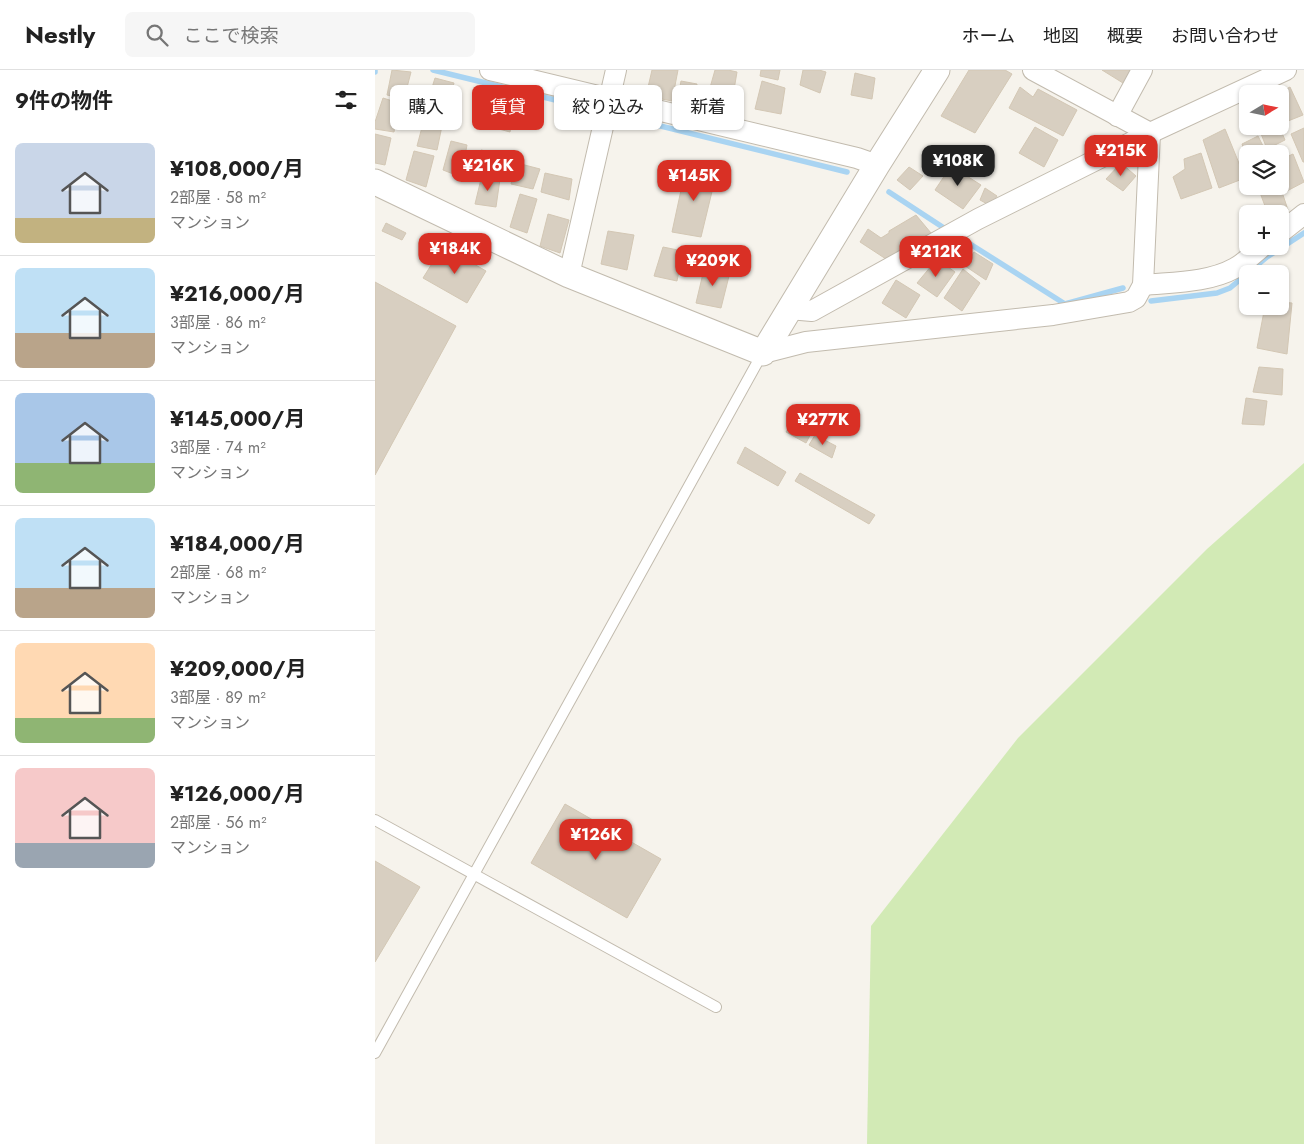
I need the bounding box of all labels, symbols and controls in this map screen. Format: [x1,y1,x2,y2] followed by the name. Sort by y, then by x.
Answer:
[125,12,475,57] search box
[25,17,95,52] text: Nestly
[143,21,171,49] icon: search
[183,22,278,49] text: ここで検索
[962,23,1015,49] text: ホーム
[1043,23,1079,49] text: 地図
[1107,23,1143,49] text: 概要
[1171,23,1279,49] text: お問い合わせ
[390,85,462,130] chip: 購入
[472,85,544,130] chip: 賃貸
[554,85,662,130] chip: 絞り込み
[672,85,744,130] chip: 新着
[1239,85,1289,135] north arrow
[1239,85,1289,315] map controls
[15,86,113,116] text: 9件の物件
[332,86,360,114] icon: filters
[1086,134,1156,177] pin: ¥215K
[1096,139,1146,162] text: ¥215K
[923,144,993,187] pin: ¥108K
[1239,145,1289,195] button: layers
[933,149,983,172] text: ¥108K
[453,150,523,192] pin: ¥216K
[170,154,304,184] text: ¥108,000/月
[462,154,514,177] text: ¥216K
[659,160,729,202] pin: ¥145K
[55,163,115,223] icon: home
[668,164,720,187] text: ¥145K
[170,186,266,209] text: 2部屋 · 58 m²
[1239,205,1289,255] button: +
[170,211,250,234] text: マンション
[420,232,490,275] pin: ¥184K
[901,236,971,278] pin: ¥212K
[429,237,481,260] text: ¥184K
[910,240,962,263] text: ¥212K
[678,244,748,287] pin: ¥209K
[686,249,740,272] text: ¥209K
[1239,265,1289,315] button: −
[170,279,305,309] text: ¥216,000/月
[55,288,115,348] icon: home
[170,311,266,334] text: 3部屋 · 86 m²
[170,336,250,359] text: マンション
[170,404,305,434] text: ¥145,000/月
[788,404,858,446] pin: ¥277K
[797,408,849,431] text: ¥277K
[55,413,115,473] icon: home
[170,436,266,459] text: 3部屋 · 74 m²
[170,461,250,484] text: マンション
[170,529,305,559] text: ¥184,000/月
[55,538,115,598] icon: home
[170,561,266,584] text: 2部屋 · 68 m²
[170,586,250,609] text: マンション
[170,654,307,684] text: ¥209,000/月
[55,663,115,723] icon: home
[170,686,266,709] text: 3部屋 · 89 m²
[170,711,250,734] text: マンション
[170,779,305,809] text: ¥126,000/月
[55,788,115,848] icon: home
[170,811,267,834] text: 2部屋 · 56 m²
[561,818,631,861] pin: ¥126K
[570,823,622,846] text: ¥126K
[170,836,250,859] text: マンション

